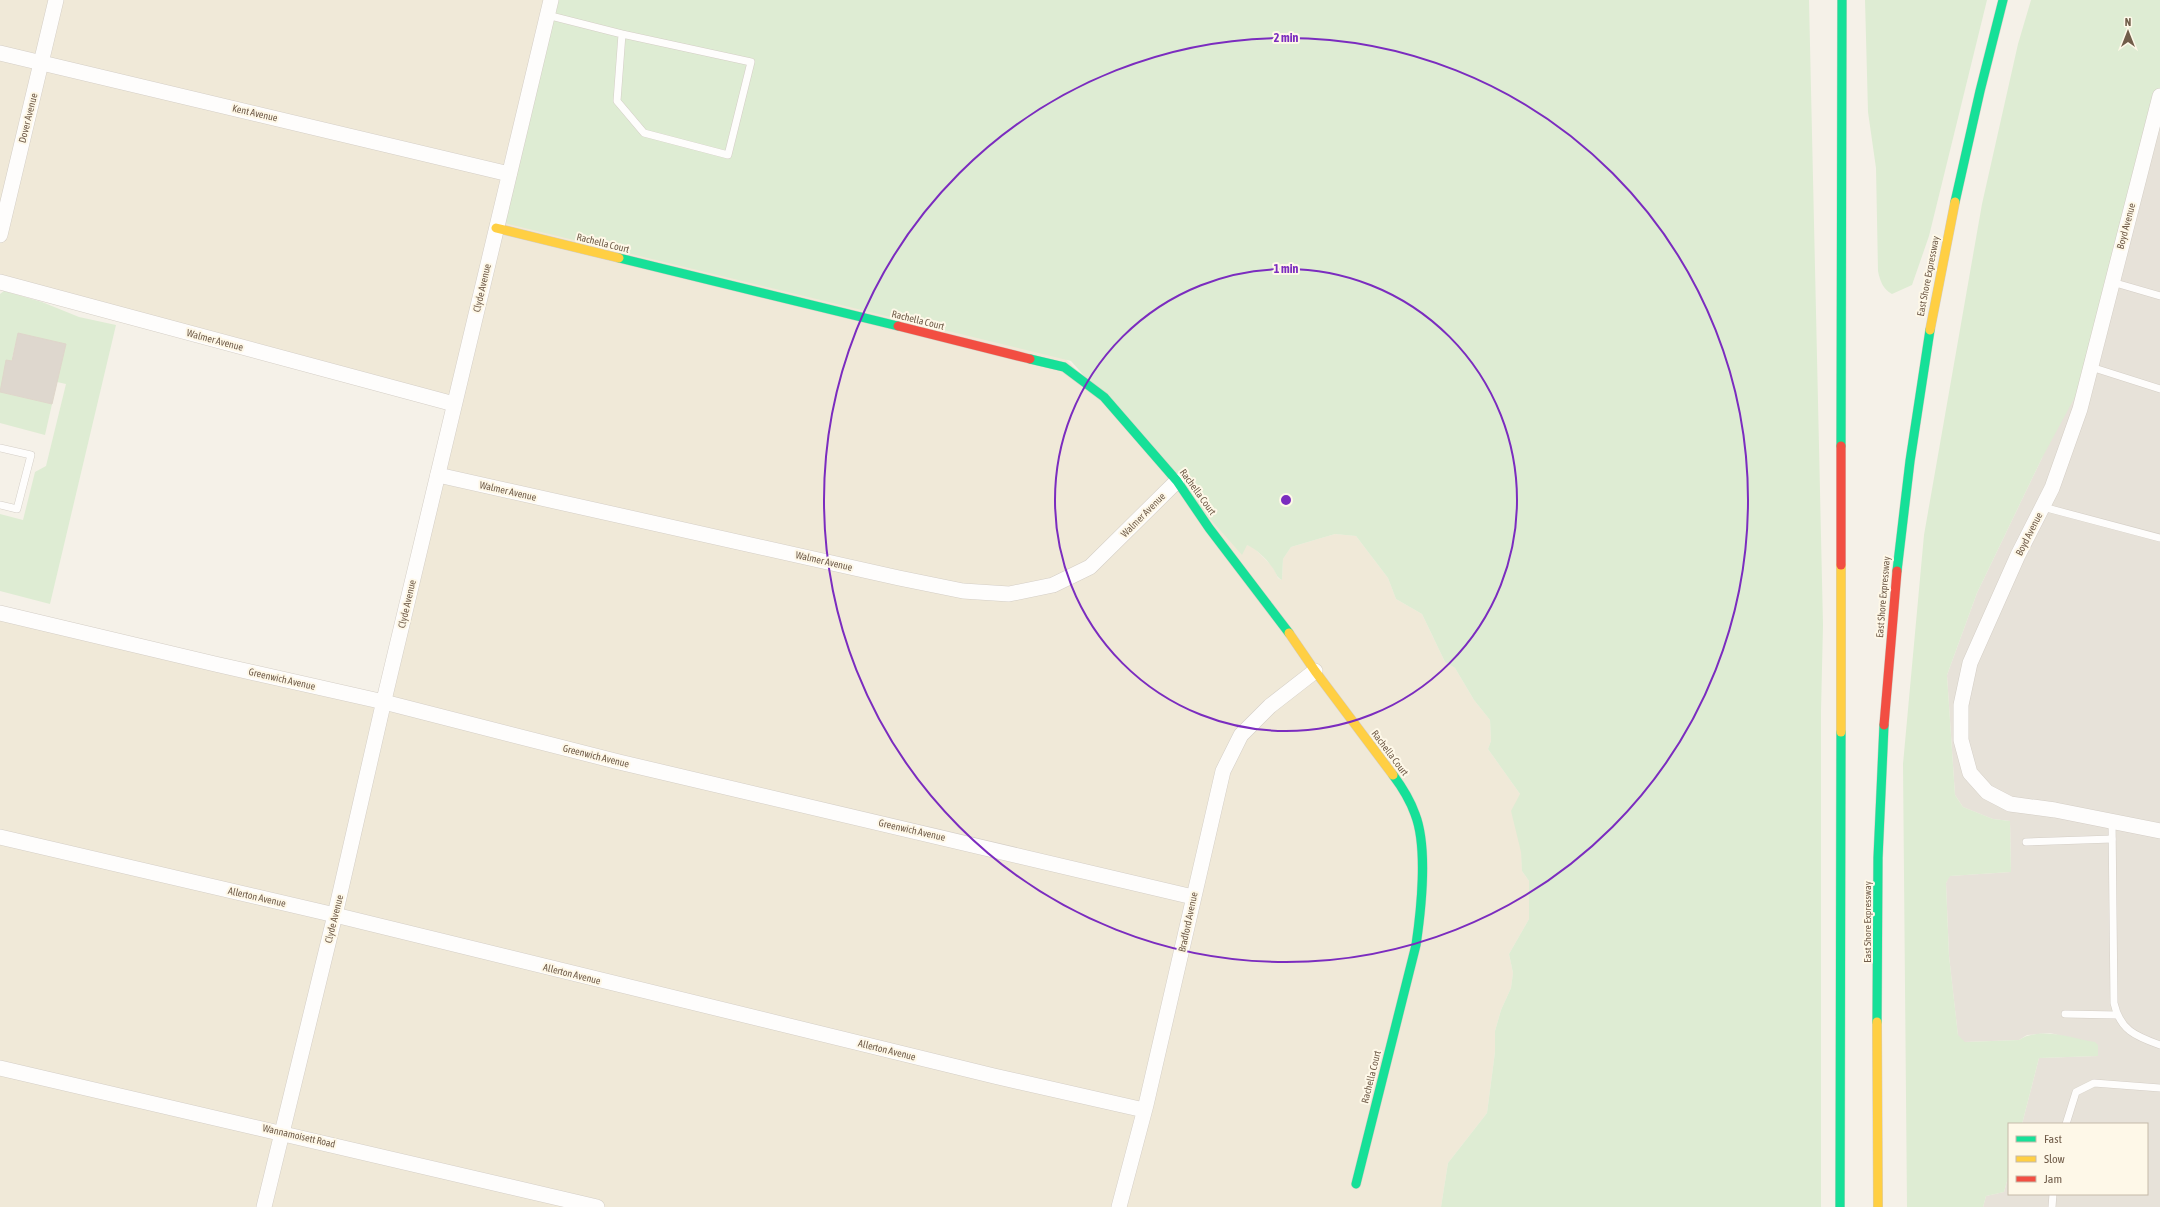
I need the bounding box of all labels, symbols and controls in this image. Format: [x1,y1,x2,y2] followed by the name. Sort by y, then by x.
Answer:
[2108,12,2148,52] north arrow
[2125,16,2131,28] text: N
[1274,31,1298,45] text: 2 min
[17,92,40,144] street label: Dover Avenue
[231,102,279,124] street label: Kent Avenue
[2115,201,2138,250] street label: Boyd Avenue
[576,231,631,255] street label: Rachella Court
[1915,235,1941,317] street label: East Shore Expressway
[471,262,493,313] street label: Clyde Avenue
[1274,262,1298,276] text: 1 min
[891,308,946,332] street label: Rachella Court
[186,327,245,353] street label: Walmer Avenue
[1178,467,1218,517] street label: Rachella Court
[479,479,538,503] street label: Walmer Avenue
[1119,490,1168,539] street label: Walmer Avenue
[1279,493,1293,507] centre of rings
[2013,510,2045,558] street label: Boyd Avenue
[795,549,854,573] street label: Walmer Avenue
[1874,556,1892,638] street label: East Shore Expressway
[396,578,418,629] street label: Clyde Avenue
[248,666,317,692] street label: Greenwich Avenue
[1369,728,1411,778] street label: Rachella Court
[562,742,631,770] street label: Greenwich Avenue
[878,817,947,843] street label: Greenwich Avenue
[1862,881,1873,963] street label: East Shore Expressway
[227,885,287,909] street label: Allerton Avenue
[1176,891,1200,953] street label: Bradford Avenue
[323,893,345,944] street label: Clyde Avenue
[542,962,602,987] street label: Allerton Avenue
[857,1038,917,1063] street label: Allerton Avenue
[1359,1049,1383,1104] street label: Rachella Court
[261,1122,337,1150] street label: Wannamoisett Road
[2008,1123,2148,1195] legend
[2044,1132,2062,1146] text: Fast
[2044,1152,2065,1166] text: Slow
[2044,1172,2062,1186] text: Jam

